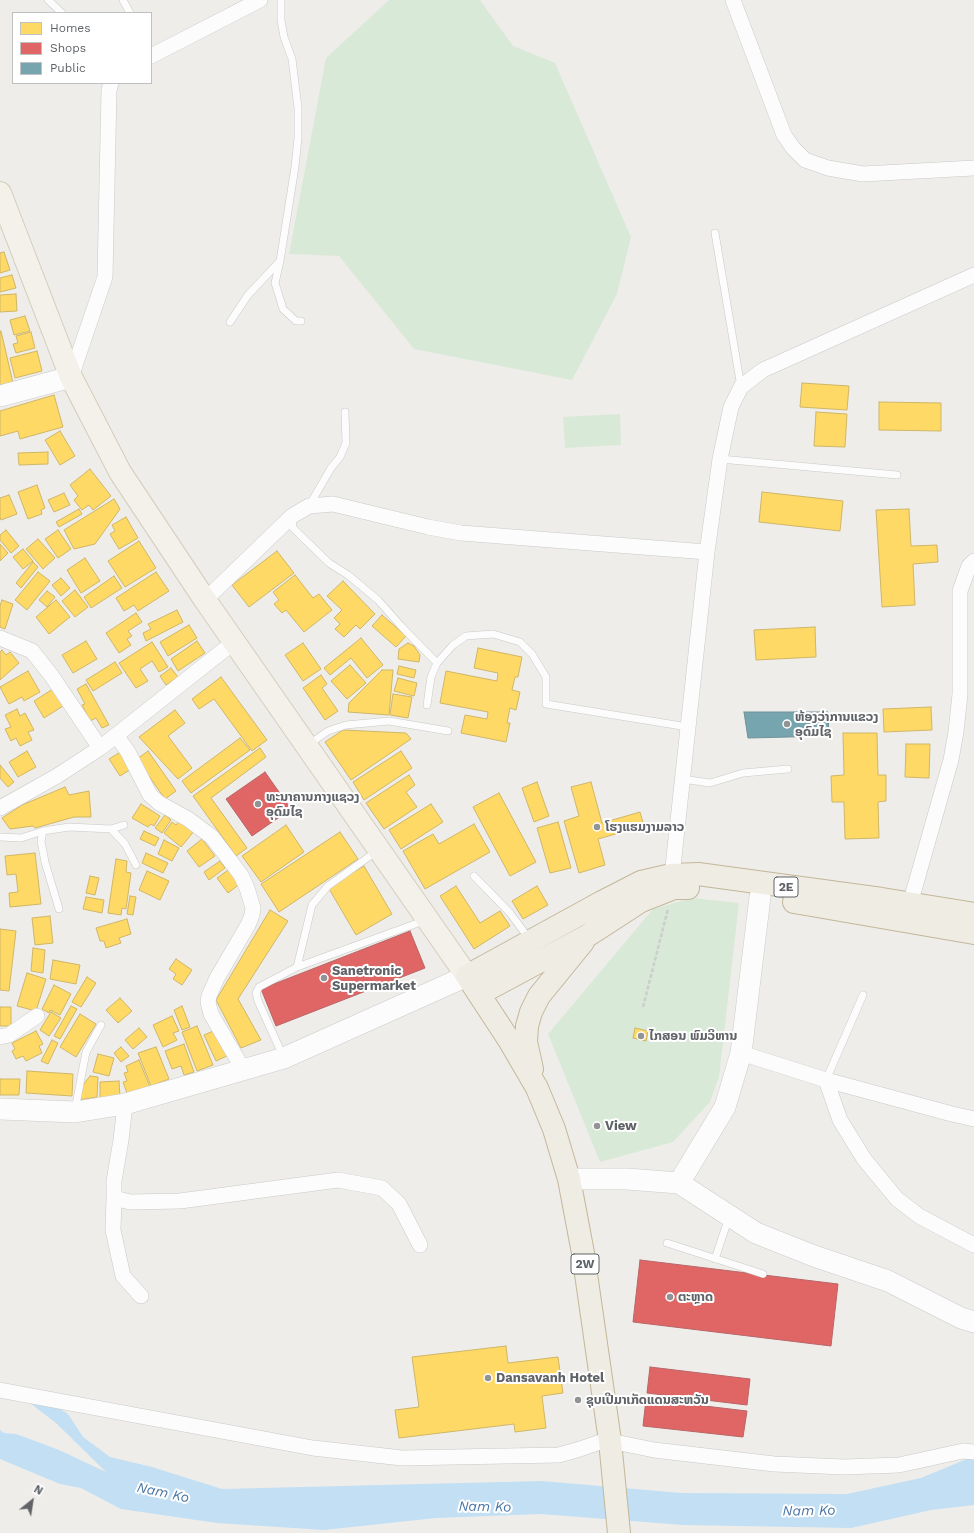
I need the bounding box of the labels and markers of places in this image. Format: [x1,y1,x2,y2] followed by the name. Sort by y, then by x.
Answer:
[795,709,878,740] place label: ຫ້ອງວ່າການແຂວງ ອຸດົມໄຊ
[782,719,792,729] marker: ຫ້ອງວ່າການແຂວງ ອຸດົມໄຊ
[266,789,360,820] place label: ທະນາຄານກາງແຊວງ ອຸດົມໄຊ
[253,799,263,809] marker: ທະນາຄານກາງແຊວງ ອຸດົມໄຊ
[605,819,684,835] place label: ໂຮງແຮມງາມລາວ
[592,822,602,832] marker: ໂຮງແຮມງາມລາວ
[332,963,416,994] place label: Sanetronic Supermarket
[319,973,329,983] marker: Sanetronic Supermarket
[649,1028,737,1044] place label: ໄກສອນ ພົມວິຫານ
[636,1031,646,1041] marker: ໄກສອນ ພົມວິຫານ
[605,1118,637,1134] place label: View
[592,1121,602,1131] marker: View
[678,1289,713,1305] place label: ຕະຫຼາດ
[665,1292,675,1302] marker: ຕະຫຼາດ
[496,1370,604,1386] place label: Dansavanh Hotel
[483,1373,493,1383] marker: Dansavanh Hotel
[586,1392,709,1408] place label: ຊຸບເປີມາເກັດແດນສະຫວັນ
[573,1395,583,1405] marker: ຊຸບເປີມາເກັດແດນສະຫວັນ

